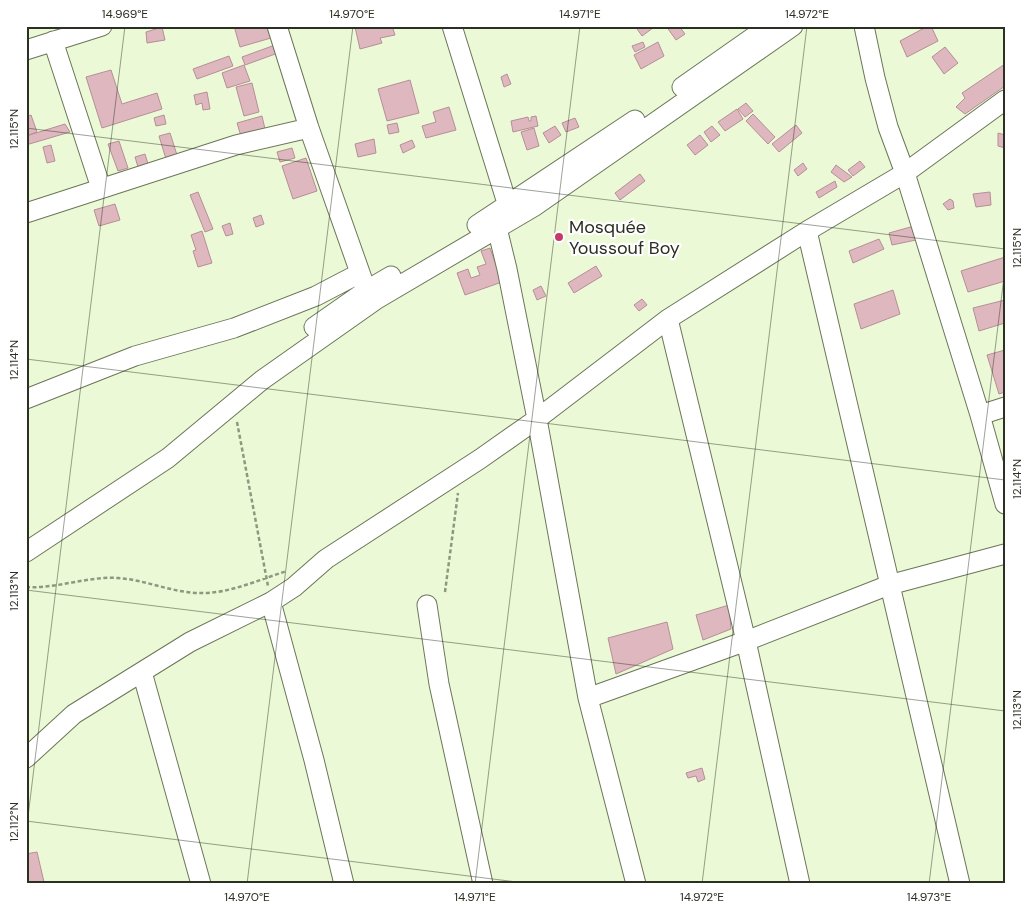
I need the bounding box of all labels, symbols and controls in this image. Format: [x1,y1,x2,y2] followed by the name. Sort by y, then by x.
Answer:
[102,6,148,22] text: 14.969°E
[329,6,375,22] text: 14.970°E
[559,6,601,22] text: 14.971°E
[785,6,829,22] text: 14.972°E
[6,109,22,149] text: 12.115°N
[569,215,680,260] place label: Mosquée Youssouf Boy
[1009,228,1025,268] text: 12.115°N
[553,231,565,243] marker: Mosquée Youssouf Boy
[6,340,22,380] text: 12.114°N
[1009,459,1025,499] text: 12.114°N
[6,571,22,611] text: 12.113°N
[1009,690,1025,730] text: 12.113°N
[6,802,22,842] text: 12.112°N
[224,889,270,905] text: 14.970°E
[454,889,496,905] text: 14.971°E
[680,889,724,905] text: 14.972°E
[907,889,951,905] text: 14.973°E

